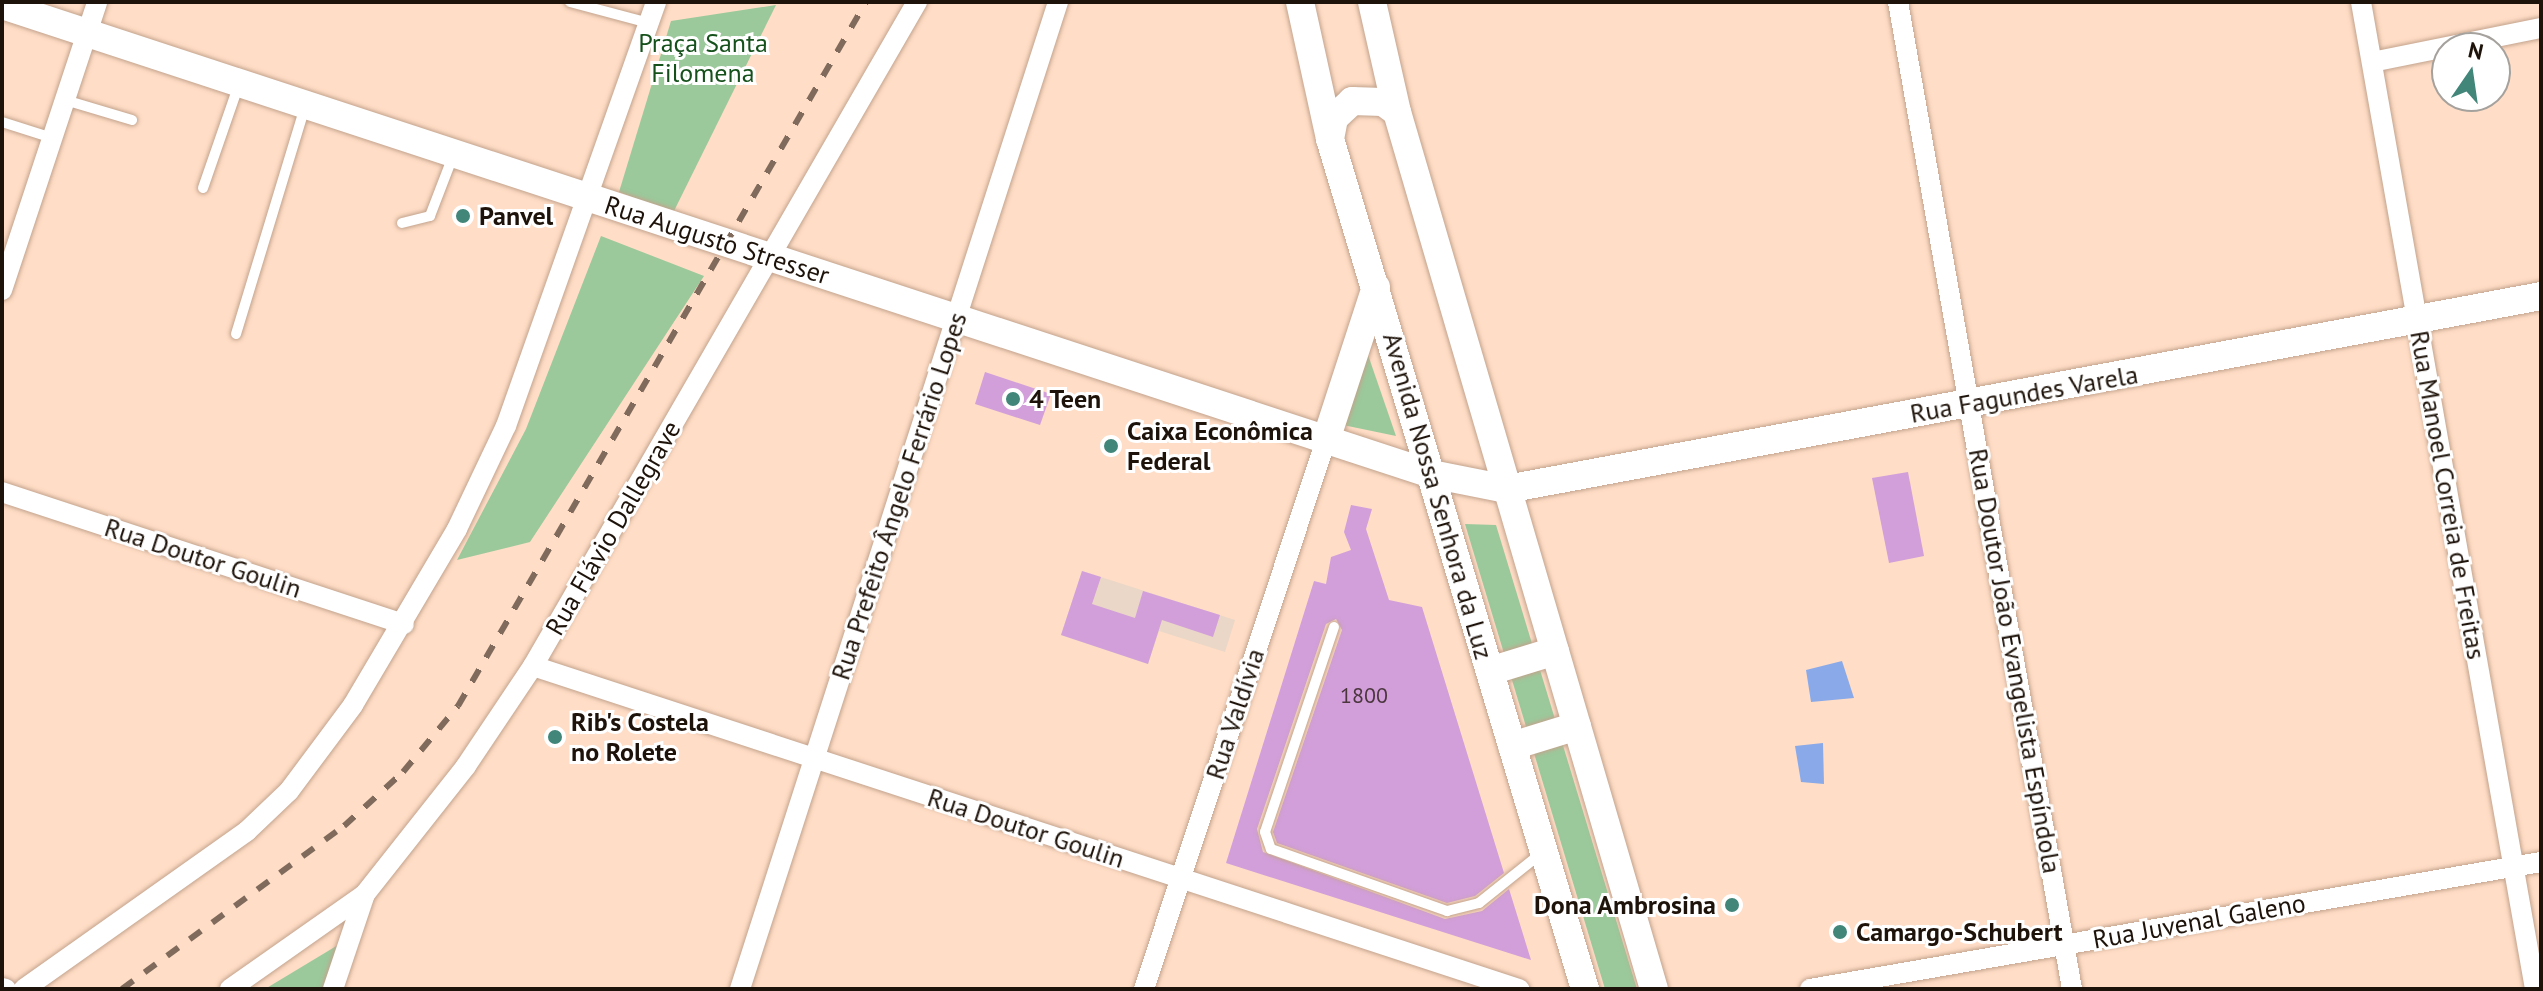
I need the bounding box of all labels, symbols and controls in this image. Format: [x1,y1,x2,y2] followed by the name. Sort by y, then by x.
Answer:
[638,27,768,88] park label: Praça Santa Filomena
[2431,32,2511,112] north arrow
[2466,35,2486,66] text: N
[600,189,834,291] street label: Rua Augusto Stresser
[479,200,553,232] place label: Panvel
[454,207,472,225] marker: Panvel
[825,308,973,684] street label: Rua Prefeito Ângelo Ferrário Lopes
[2404,328,2492,662] street label: Rua Manoel Correia de Freitas
[1376,329,1500,663] street label: Avenida Nossa Senhora da Luz
[1907,359,2141,429] street label: Rua Fagundes Varela
[1029,383,1102,415] place label: 4 Teen
[1004,390,1022,408] marker: 4 Teen
[539,415,687,641] street label: Rua Flávio Dallegrave
[1127,415,1313,476] place label: Caixa Econômica Federal
[1102,437,1120,455] marker: Caixa Econômica Federal
[1962,446,2068,876] street label: Rua Doutor João Evangelista Espíndola
[101,512,305,604] street label: Rua Doutor Goulin
[1199,644,1271,784] street label: Rua Valdívia
[1340,683,1388,709] house number: 1800
[571,706,709,768] place label: Rib's Costela no Rolete
[546,728,564,746] marker: Rib's Costela no Rolete
[924,782,1128,874] street label: Rua Doutor Goulin
[2090,887,2308,955] street label: Rua Juvenal Galeno
[1533,889,1716,921] place label: Dona Ambrosina
[1723,896,1741,914] marker: Dona Ambrosina
[1856,916,2063,948] place label: Camargo-Schubert
[1831,923,1849,941] marker: Camargo-Schubert

